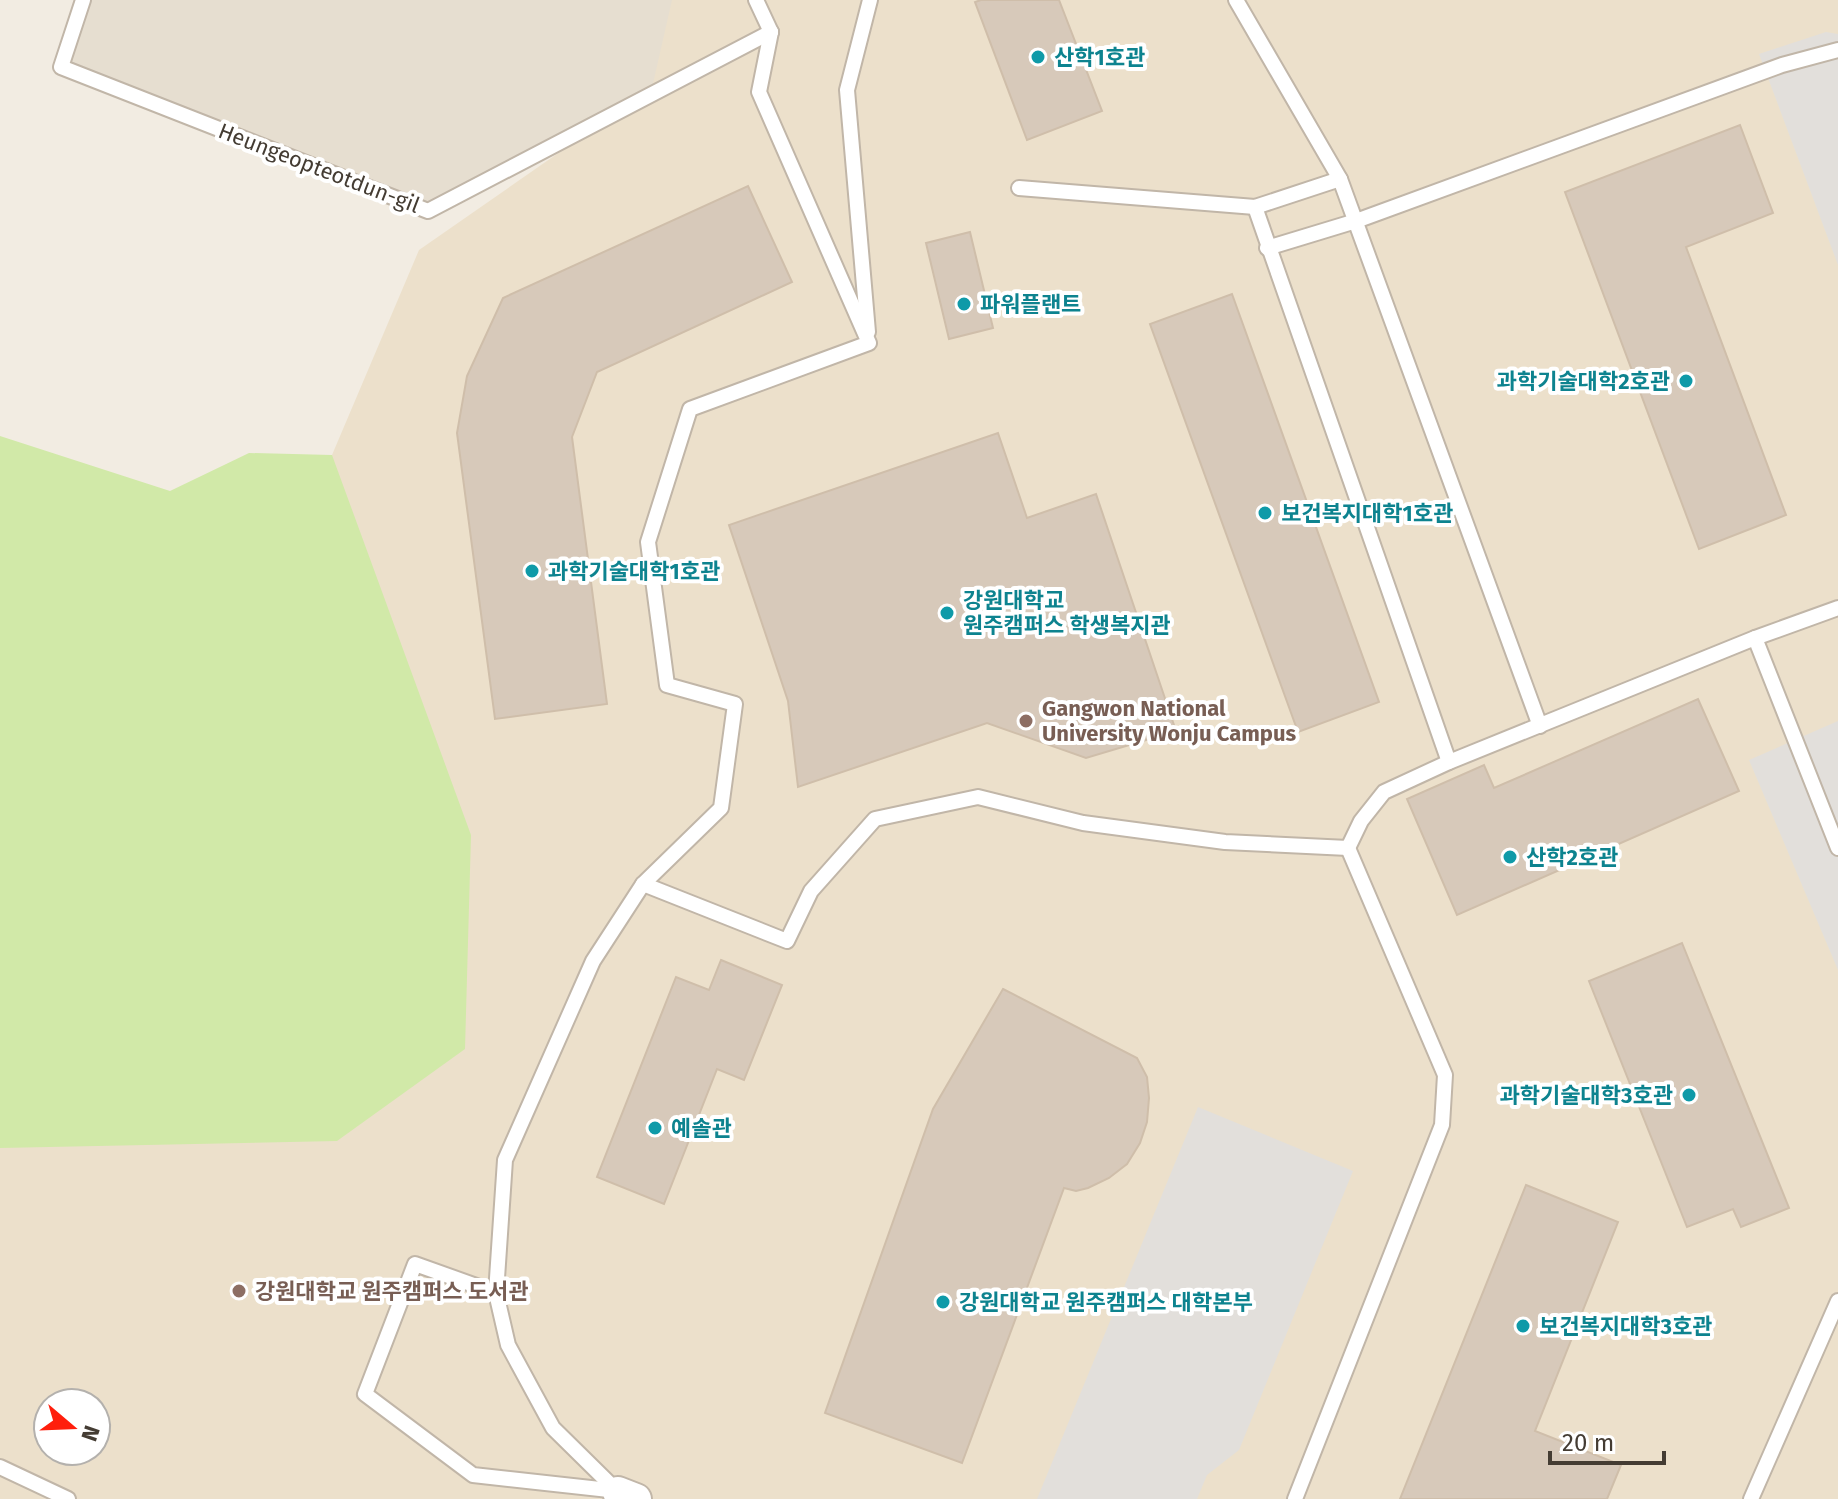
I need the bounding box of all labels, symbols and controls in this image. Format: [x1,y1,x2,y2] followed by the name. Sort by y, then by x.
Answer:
[1054,44,1145,71] place label: 산학1호관
[1029,48,1047,66] marker: 산학1호관
[214,117,424,219] street label: Heungeopteotdun-gil
[980,291,1081,318] place label: 파워플랜트
[955,295,973,313] marker: 파워플랜트
[1497,368,1670,395] place label: 과학기술대학2호관
[1677,372,1695,390] marker: 과학기술대학2호관
[1281,500,1453,527] place label: 보건복지대학1호관
[1256,504,1274,522] marker: 보건복지대학1호관
[548,558,720,585] place label: 과학기술대학1호관
[523,562,541,580] marker: 과학기술대학1호관
[963,587,1171,639] place label: 강원대학교 원주캠퍼스 학생복지관
[938,604,956,622] marker: 강원대학교 원주캠퍼스 학생복지관
[1042,695,1297,747] place label: Gangwon National University Wonju Campus
[1017,712,1035,730] marker: Gangwon National University Wonju Campus
[1526,844,1618,871] place label: 산학2호관
[1501,848,1519,866] marker: 산학2호관
[1500,1082,1673,1109] place label: 과학기술대학3호관
[1680,1086,1698,1104] marker: 과학기술대학3호관
[671,1115,732,1142] place label: 예솔관
[646,1119,664,1137] marker: 예솔관
[255,1278,529,1305] place label: 강원대학교 원주캠퍼스 도서관
[230,1282,248,1300] marker: 강원대학교 원주캠퍼스 도서관
[959,1289,1253,1316] place label: 강원대학교 원주캠퍼스 대학본부
[934,1293,952,1311] marker: 강원대학교 원주캠퍼스 대학본부
[1539,1313,1712,1340] place label: 보건복지대학3호관
[1514,1317,1532,1335] marker: 보건복지대학3호관
[32,1387,112,1467] north arrow
[1550,1415,1664,1465] scale bar
[75,1422,106,1445] text: N
[1562,1429,1614,1457] text: 20 m

